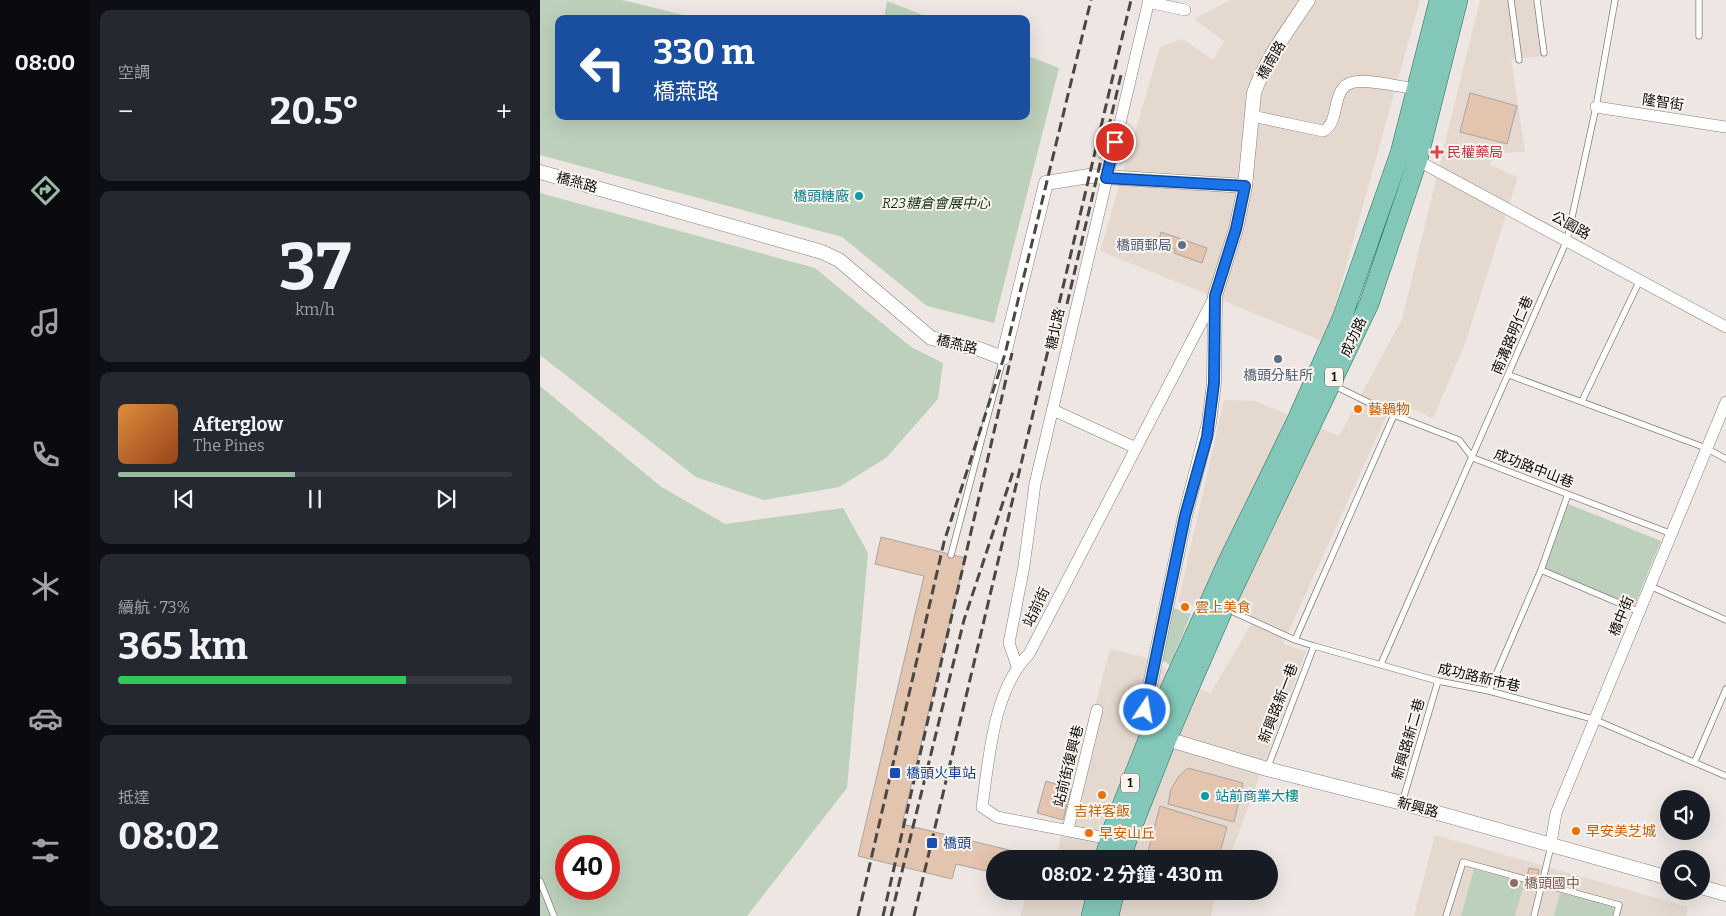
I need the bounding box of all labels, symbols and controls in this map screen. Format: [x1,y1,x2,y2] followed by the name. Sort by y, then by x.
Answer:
[653,31,755,73] text: 330 m
[570,35,635,100] icon: left
[1254,38,1289,83] street label: 橋南路
[15,49,75,76] text: 08:00
[118,63,150,82] text: 空調
[653,78,719,105] text: 橋燕路
[270,88,360,134] text: 20.5°
[1641,91,1685,114] street label: 隆智街
[118,95,133,128] text: −
[496,95,512,128] text: +
[1094,121,1136,163] pin
[1101,128,1129,156] icon: arrive
[1447,144,1503,161] place label: 民權藥局
[1431,146,1443,158] marker: 民權藥局
[554,169,599,196] street label: 橋燕路
[28,173,63,208] icon: directions
[793,188,849,205] place label: 橋頭糖廠
[853,190,865,202] marker: 橋頭糖廠
[882,195,991,212] park label: R23糖倉會展中心
[1548,208,1593,243] street label: 公園路
[279,228,351,306] text: 37
[1116,237,1172,254] place label: 橋頭郵局
[1176,239,1188,251] marker: 橋頭郵局
[1488,293,1537,377] street label: 南溝路明仁巷
[295,300,335,319] text: km/h
[28,305,63,340] icon: music
[1043,307,1068,351] street label: 糖北路
[1337,315,1370,360] street label: 成功路
[934,331,979,358] street label: 橋燕路
[1272,353,1284,365] marker: 橋頭分駐所
[1243,367,1313,384] place label: 橋頭分駐所
[1325,368,1343,387] road number: 1
[1368,401,1410,418] place label: 藝鍋物
[1352,403,1364,415] marker: 藝鍋物
[193,413,283,436] text: Afterglow
[193,436,265,455] text: The Pines
[28,437,63,472] icon: phone
[1492,445,1576,491] street label: 成功路中山巷
[170,485,198,513] icon: previous
[301,485,329,513] icon: pause
[432,485,460,513] icon: next
[28,569,63,604] icon: climate
[1020,585,1053,630] street label: 站前街
[1605,594,1637,639] street label: 橋中街
[118,598,190,617] text: 續航 · 73%
[1195,599,1251,616] place label: 雲上美食
[1179,601,1191,613] marker: 雲上美食
[118,623,248,669] text: 365 km
[1436,660,1522,695] street label: 成功路新市巷
[1255,661,1301,745] street label: 新興路新一巷
[1118,683,1170,735] position arrow
[1389,696,1428,782] street label: 新興路新二巷
[28,701,63,736] icon: car
[1050,723,1087,809] street label: 站前街復興巷
[906,765,976,782] place label: 橋頭火車站
[888,766,902,780] marker: 橋頭火車站
[1121,774,1139,792] road number: 1
[118,788,150,807] text: 抵達
[1215,788,1299,805] place label: 站前商業大樓
[1096,789,1108,801] marker: 吉祥客飯
[1199,790,1211,802] marker: 站前商業大樓
[1660,790,1710,900] map controls
[1660,790,1710,840] button: sound
[1395,794,1440,821] street label: 新興路
[1074,803,1130,820] place label: 吉祥客飯
[118,813,219,859] text: 08:02
[1586,823,1656,840] place label: 早安美芝城
[1099,825,1155,842] place label: 早安山丘
[1570,825,1582,837] marker: 早安美芝城
[1083,827,1095,839] marker: 早安山丘
[28,833,63,868] icon: filters
[555,835,620,900] speed limit sign: 40
[943,835,971,852] place label: 橋頭
[925,836,939,850] marker: 橋頭
[1660,850,1710,900] button: search
[1041,863,1223,886] text: 08:02 · 2 分鐘 · 430 m
[1524,875,1580,892] place label: 橋頭國中
[1508,877,1520,889] marker: 橋頭國中

